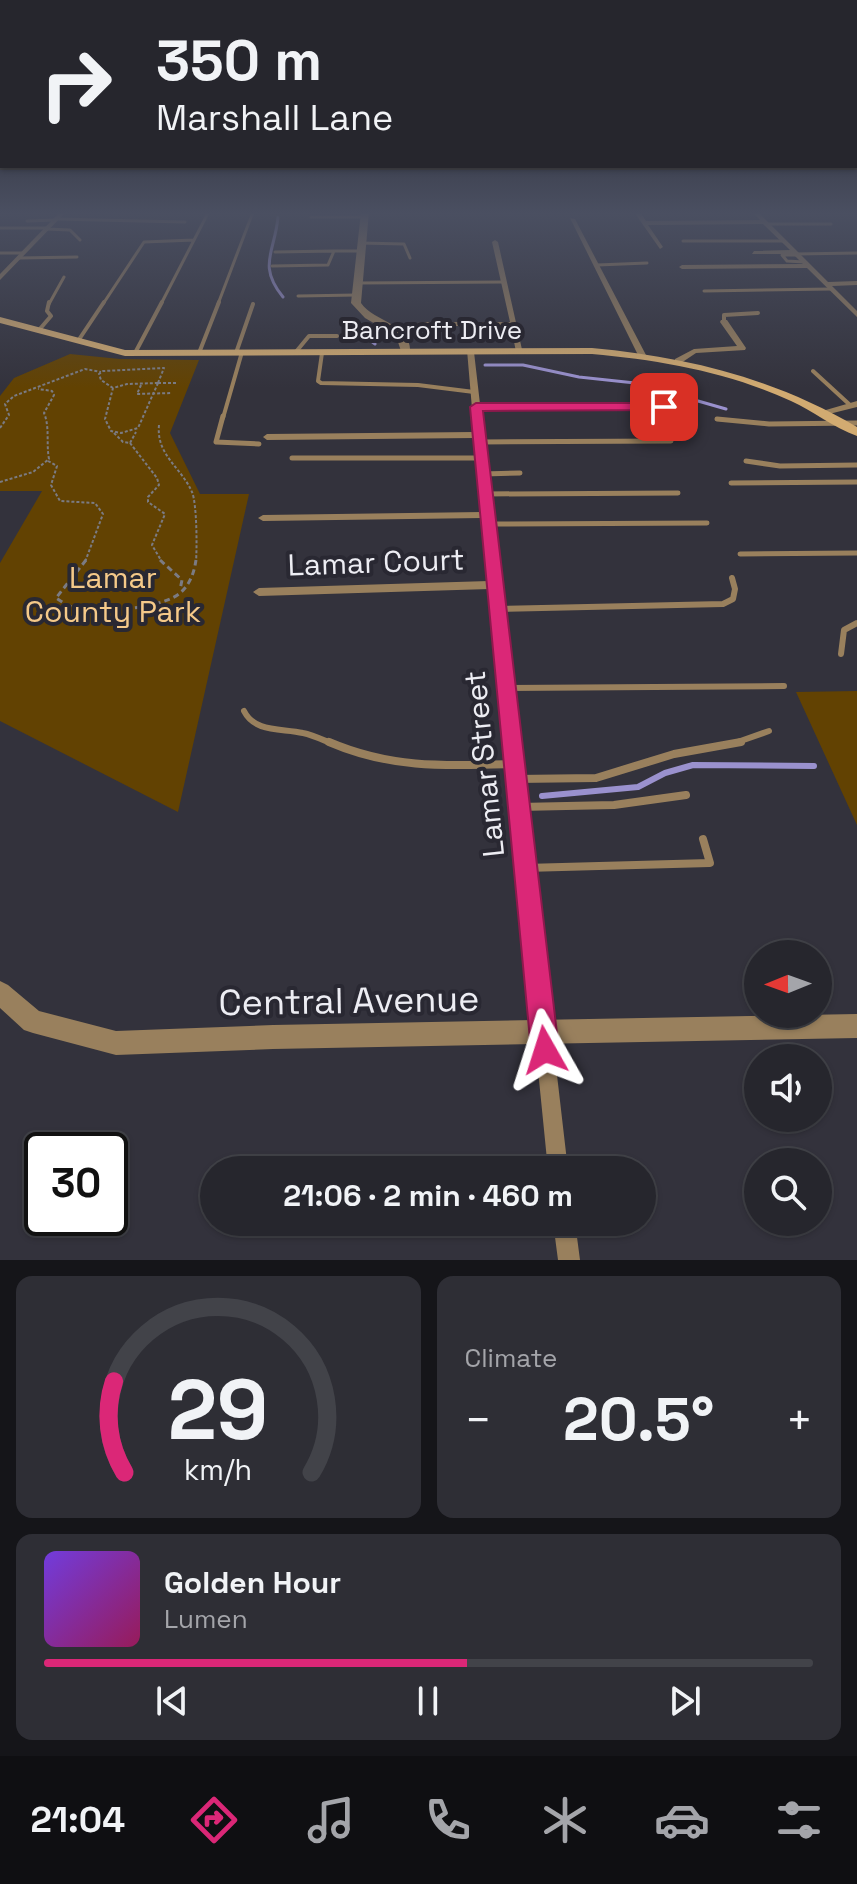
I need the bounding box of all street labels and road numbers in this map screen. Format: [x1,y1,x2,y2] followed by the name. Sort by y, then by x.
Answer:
[342,313,522,347] street label: Bancroft Drive
[287,539,465,585] street label: Lamar Court
[455,669,513,859] street label: Lamar Street
[218,976,480,1026] street label: Central Avenue

